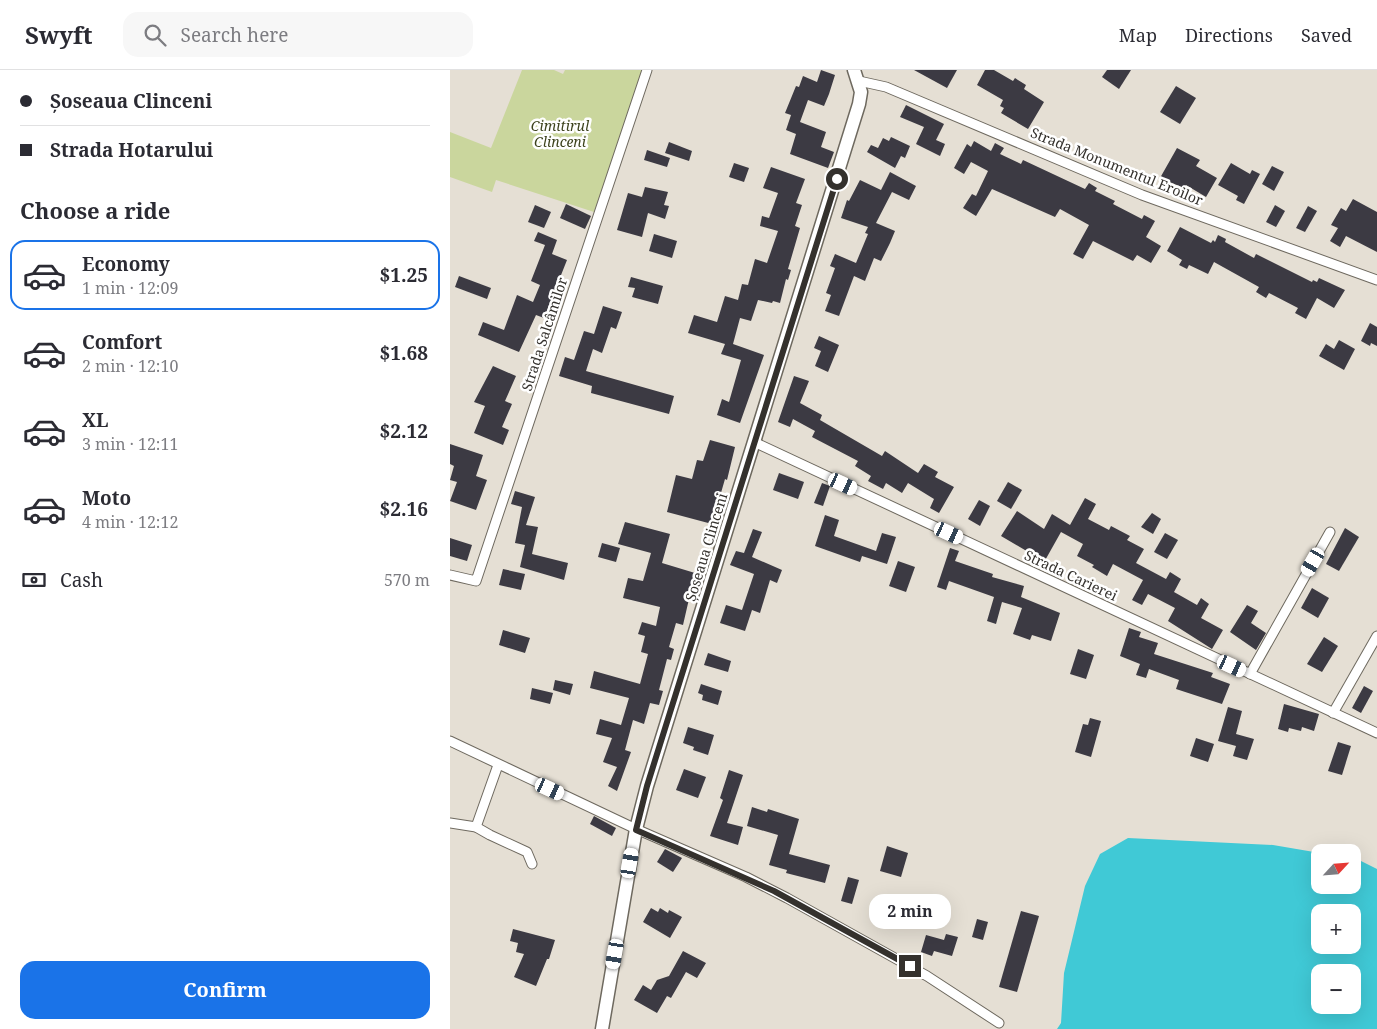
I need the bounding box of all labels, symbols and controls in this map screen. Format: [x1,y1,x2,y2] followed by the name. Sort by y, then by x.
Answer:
[123,12,473,57] search box
[25,18,93,51] text: Swyft
[141,21,169,49] icon: search
[181,22,288,48] text: Search here
[1119,23,1157,47] text: Map
[1185,23,1273,47] text: Directions
[1301,23,1352,47] text: Saved
[50,88,212,114] text: Șoseaua Clinceni
[531,116,590,151] park label: Cimitirul Clinceni
[1028,123,1206,210] street label: Strada Monumentul Eroilor
[50,137,213,163] text: Strada Hotarului
[826,168,848,190] route start
[20,195,170,225] text: Choose a ride
[82,251,170,277] text: Economy
[22,253,67,298] icon: car
[379,262,428,288] text: $1.25
[517,274,571,393] street label: Strada Salcâmilor
[82,277,178,299] text: 1 min · 12:09
[82,329,162,355] text: Comfort
[22,331,67,376] icon: car
[379,340,428,366] text: $1.68
[82,355,178,377] text: 2 min · 12:10
[82,407,108,433] text: XL
[22,409,67,454] icon: car
[379,418,428,444] text: $2.12
[82,433,178,455] text: 3 min · 12:11
[826,471,859,497] car
[82,485,131,511] text: Moto
[22,487,67,532] icon: car
[681,490,732,603] street label: Șoseaua Clinceni
[379,496,428,522] text: $2.16
[82,511,178,533] text: 4 min · 12:12
[932,520,965,546] car
[1021,545,1121,605] street label: Strada Carierei
[1299,545,1326,579] car
[20,566,48,594] icon: cash
[60,567,103,593] text: Cash
[384,569,430,591] text: 570 m
[1215,653,1248,679] car
[533,776,566,802] car
[1311,844,1361,894] north arrow
[1311,844,1361,1014] map controls
[620,847,639,879] car
[869,894,951,928] callout: 2 min
[887,900,933,922] text: 2 min
[1311,904,1361,954] button: +
[605,938,624,970] car
[899,955,921,977] route end
[20,961,430,1019] button: Confirm
[1311,964,1361,1014] button: −

